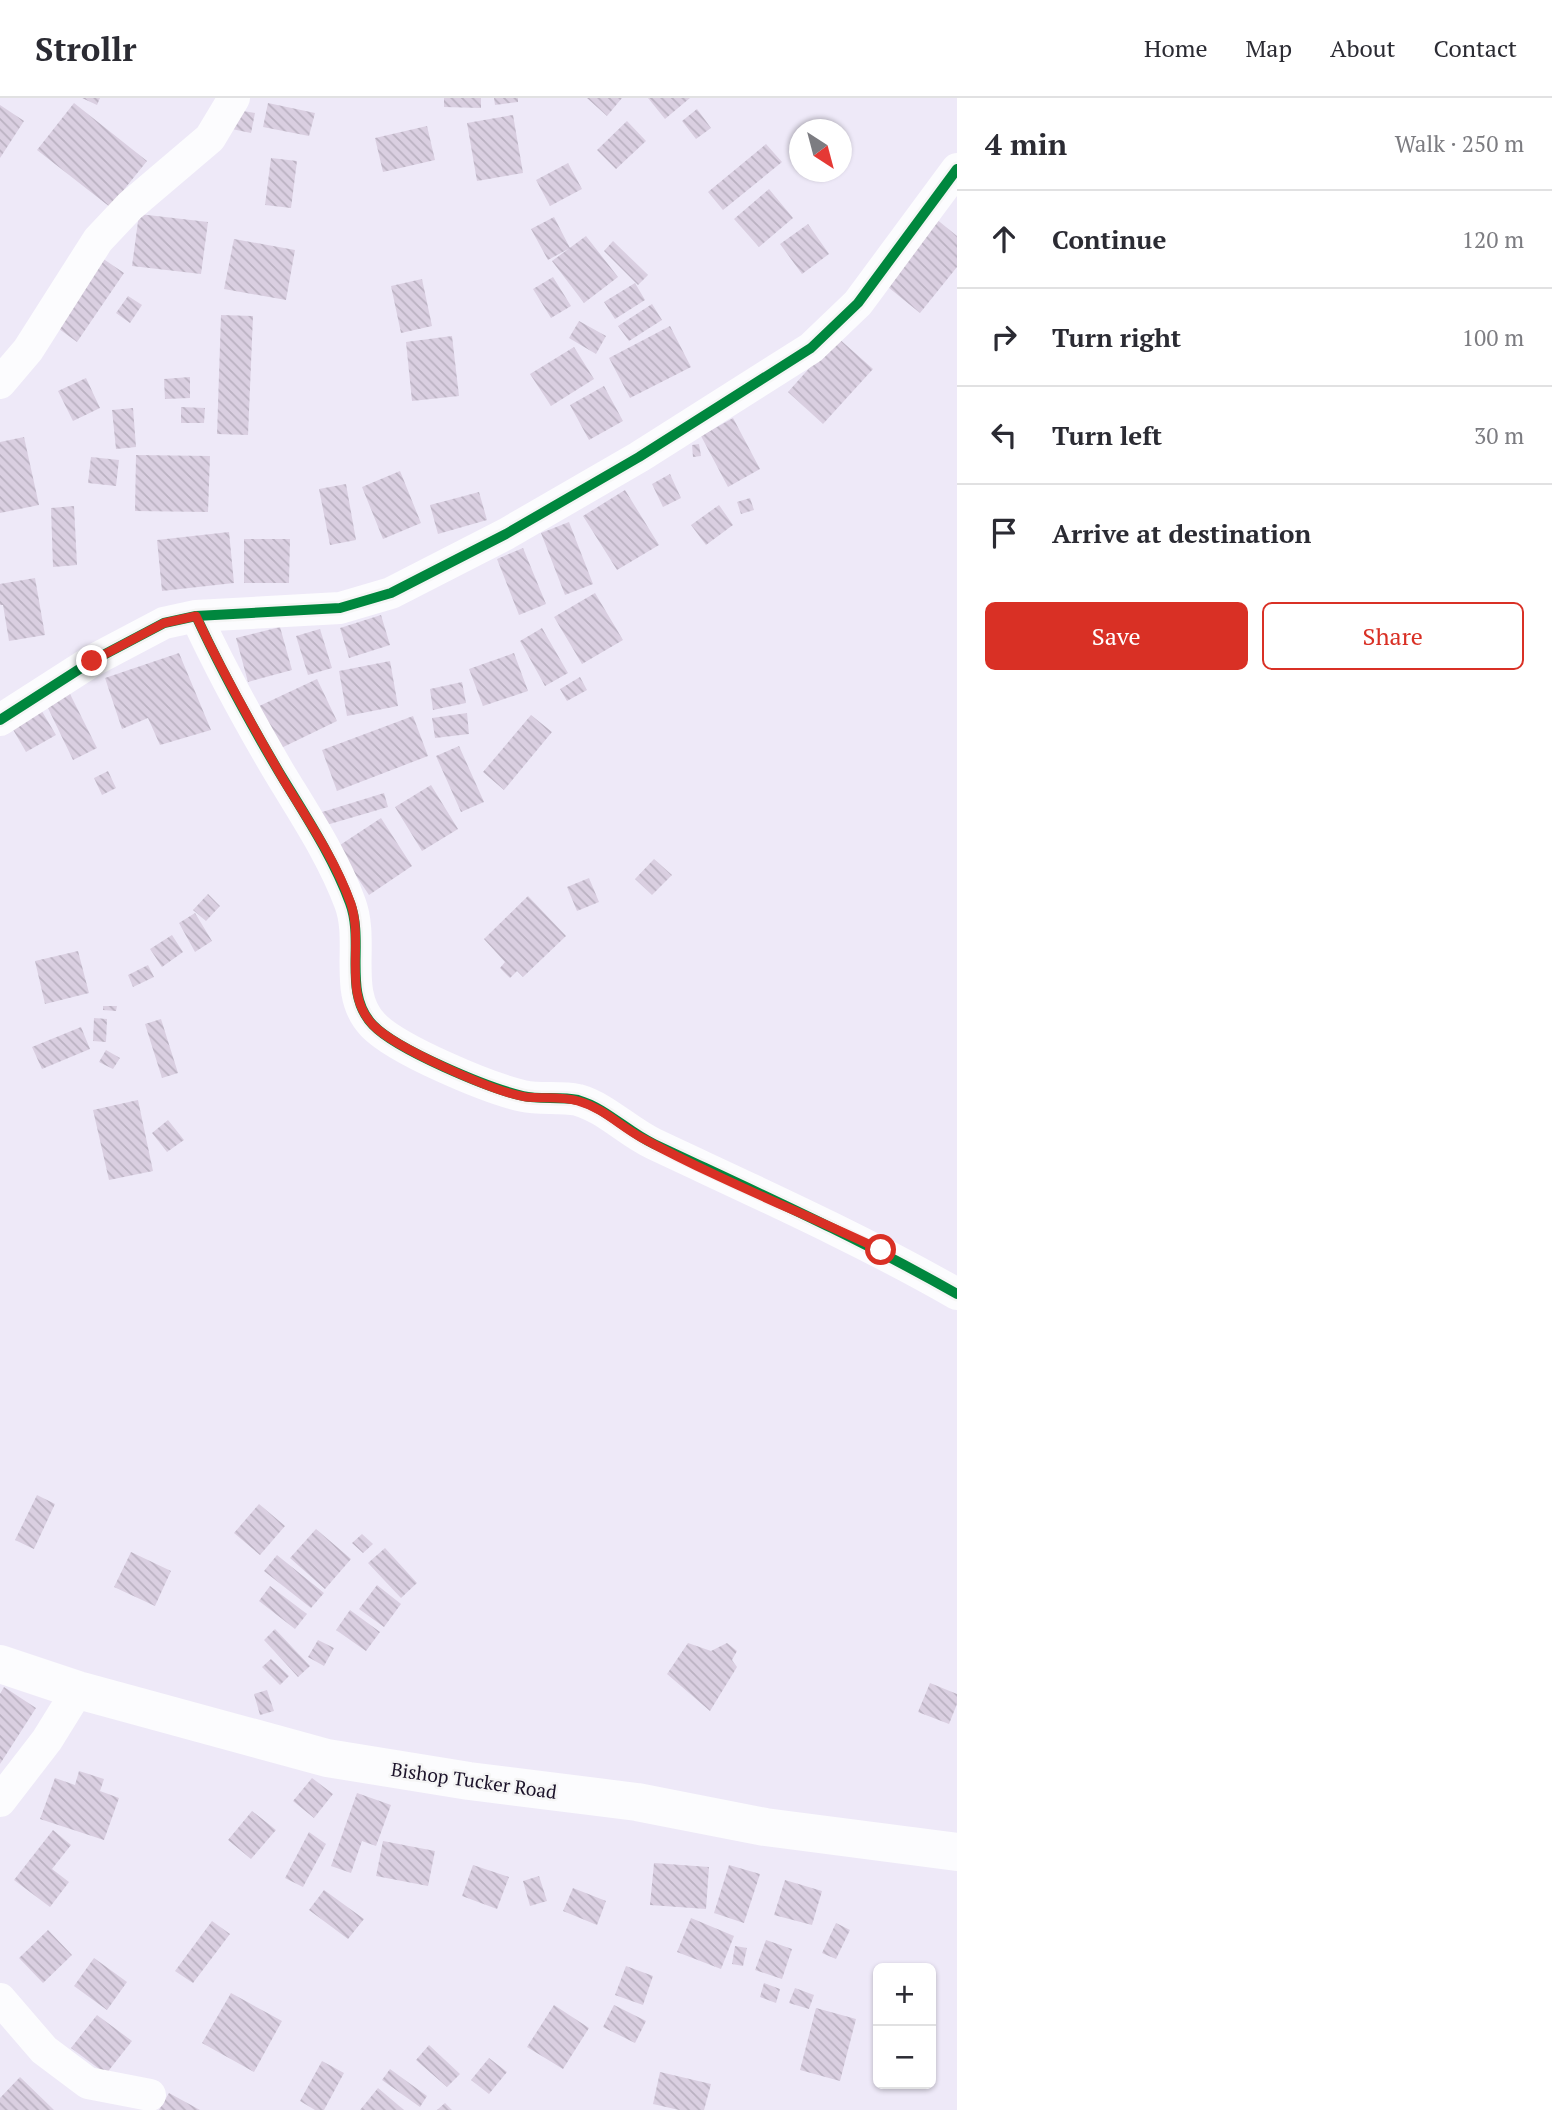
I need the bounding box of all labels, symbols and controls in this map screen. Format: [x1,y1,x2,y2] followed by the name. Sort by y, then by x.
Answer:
[35,27,137,70] text: Strollr
[1144,32,1208,64] text: Home
[1246,32,1292,64] text: Map
[1330,32,1396,64] text: About
[1434,32,1517,64] text: Contact
[789,119,852,182] north arrow
[985,124,1067,164] text: 4 min
[1395,128,1524,159] text: Walk · 250 m
[985,220,1023,258] icon: ahead
[1052,222,1166,256] text: Continue
[1462,224,1524,255] text: 120 m
[985,318,1023,356] icon: right
[1052,320,1181,354] text: Turn right
[1462,322,1524,353] text: 100 m
[985,416,1023,454] icon: left
[1052,418,1162,452] text: Turn left
[1474,420,1524,451] text: 30 m
[985,514,1023,552] icon: arrive
[1052,516,1311,550] text: Arrive at destination
[985,602,1248,670] button: Save
[1262,602,1524,670] button: Share
[76,645,107,676] route end
[865,1234,896,1265] route start
[390,1756,559,1804] street label: Bishop Tucker Road
[873,1963,936,2089] map controls
[873,1963,936,2026] button: +
[873,2026,936,2089] button: −

